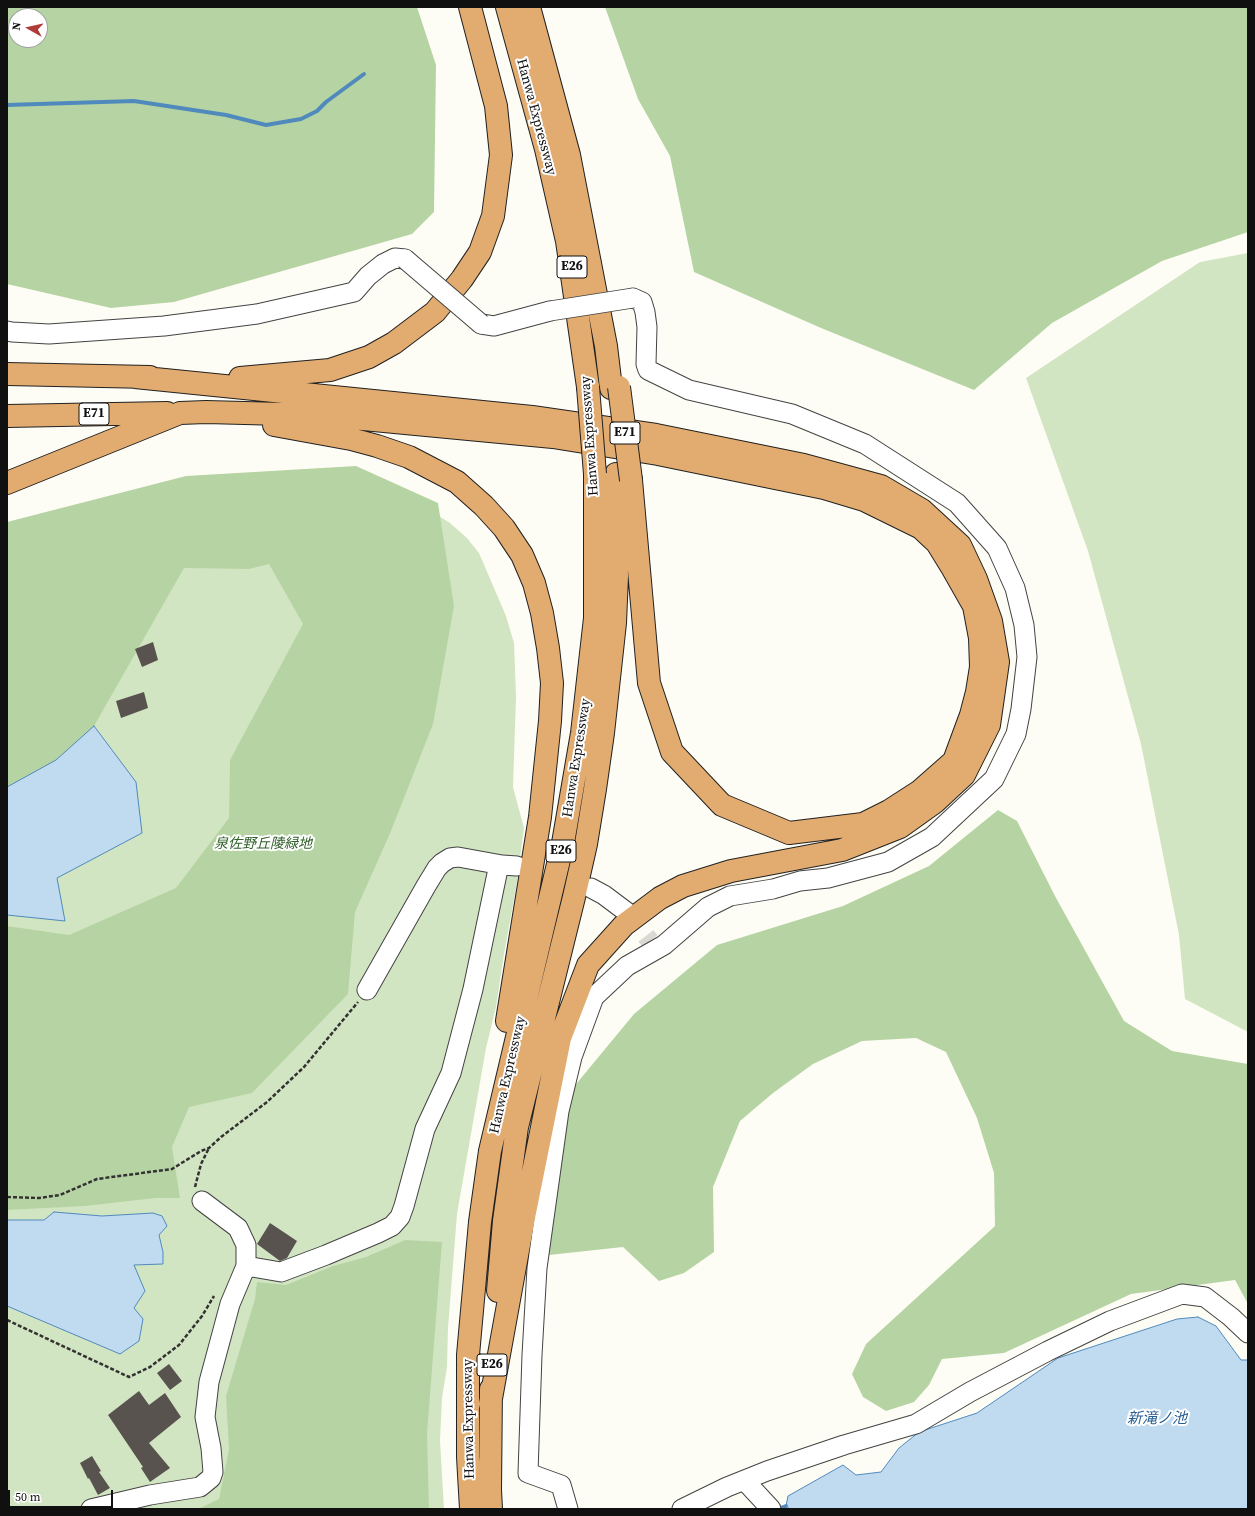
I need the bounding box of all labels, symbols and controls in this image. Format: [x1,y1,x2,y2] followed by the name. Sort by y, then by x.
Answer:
[8,8,48,48] north arrow
[9,21,25,31] text: N
[512,57,560,177] street label: Hanwa Expressway
[557,256,587,278] road number: E26
[577,376,603,496] street label: Hanwa Expressway
[79,403,109,425] road number: E71
[610,422,640,444] road number: E71
[559,697,595,819] street label: Hanwa Expressway
[214,836,312,852] park label: 泉佐野丘陵緑地
[546,840,576,862] road number: E26
[486,1015,530,1135] street label: Hanwa Expressway
[477,1354,507,1376] road number: E26
[460,1359,478,1479] street label: Hanwa Expressway
[1127,1410,1187,1428] water label: 新滝ノ池
[10,1482,115,1508] scale bar
[15,1489,41,1505] text: 50 m

